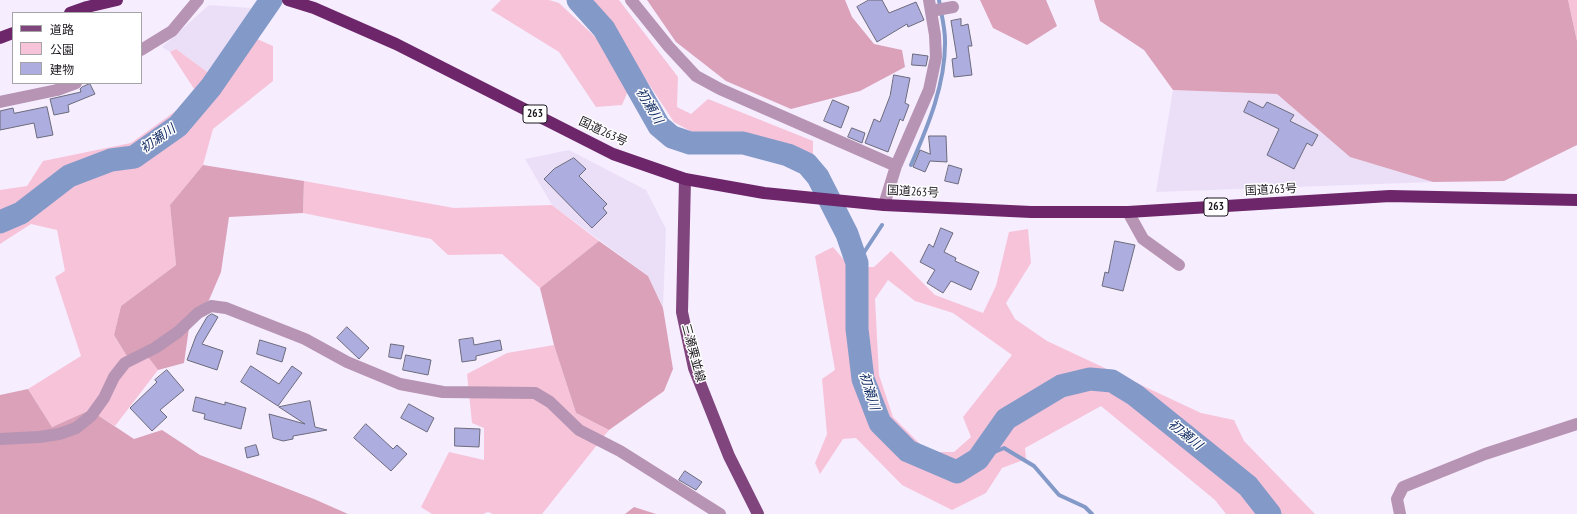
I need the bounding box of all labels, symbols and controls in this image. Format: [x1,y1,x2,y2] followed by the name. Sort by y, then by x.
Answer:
[12,12,142,84] legend
[50,22,74,37] text: 道路
[50,42,74,57] text: 公園
[50,62,74,77] text: 建物
[632,85,666,127] water label: 初瀬川
[523,105,547,123] road number: 263
[576,114,630,150] street label: 国道263号
[138,121,178,157] water label: 初瀬川
[1245,181,1297,199] street label: 国道263号
[887,183,939,201] street label: 国道263号
[1204,198,1228,216] road number: 263
[678,322,708,384] street label: 三瀬栗並線
[856,370,882,412] water label: 初瀬川
[1165,417,1205,453] water label: 初瀬川

